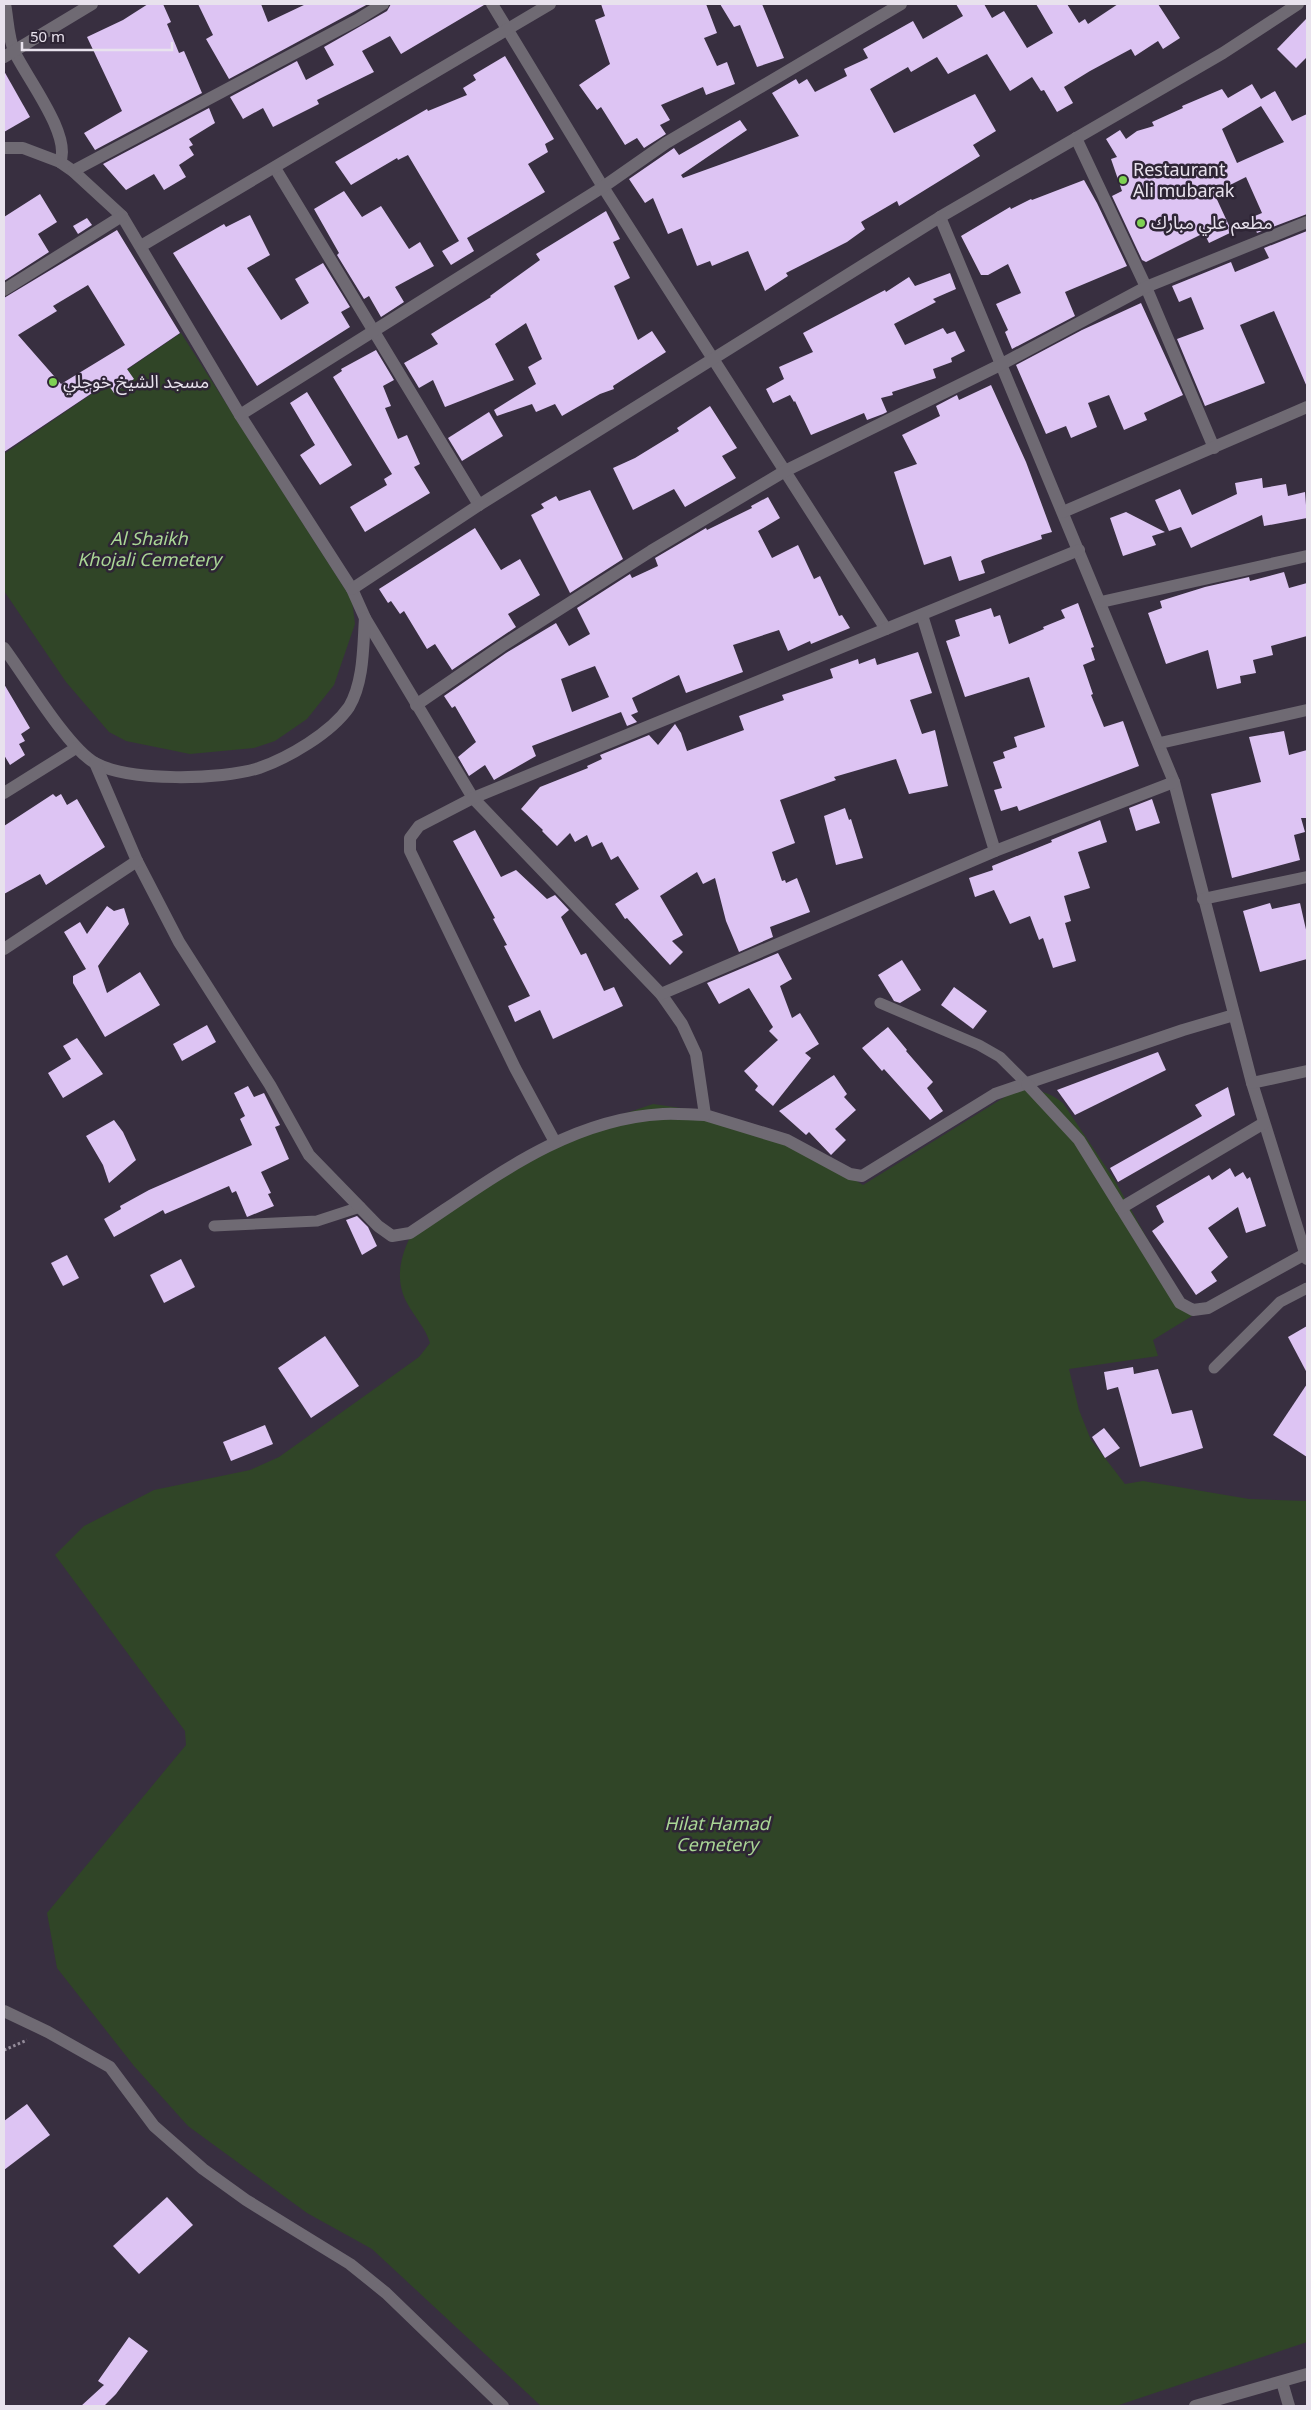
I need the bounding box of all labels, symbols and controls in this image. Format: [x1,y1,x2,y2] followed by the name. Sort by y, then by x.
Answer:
[22,20,172,52] scale bar
[30,21,65,53] text: 50 m
[1133,151,1235,210] place label: Restaurant Ali mubarak
[1117,174,1129,186] marker: Restaurant Ali mubarak
[1151,204,1273,242] place label: مطعم علي مبارك
[1135,217,1147,229] marker: مطعم علي مبارك
[63,363,209,401] place label: مسجد الشيخ خوجلي
[47,376,59,388] marker: مسجد الشيخ خوجلي
[77,520,224,579] park label: Al Shaikh Khojali Cemetery
[664,1805,772,1864] park label: Hilat Hamad Cemetery

